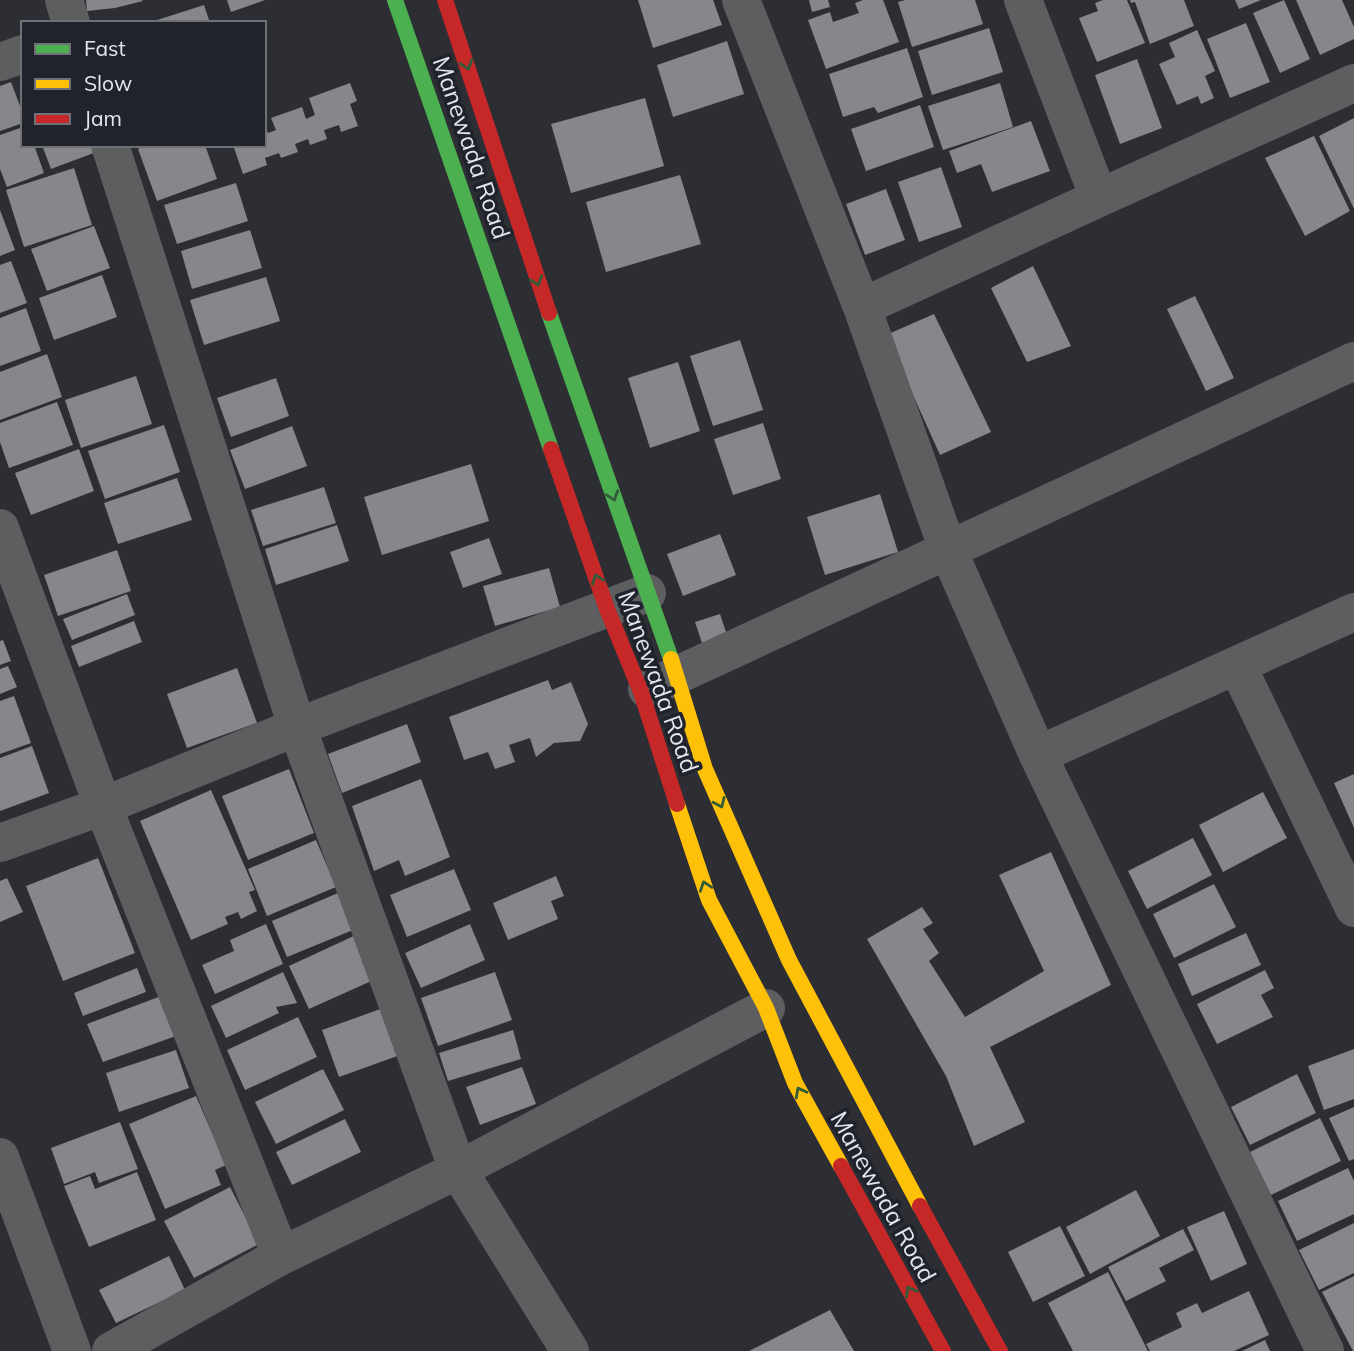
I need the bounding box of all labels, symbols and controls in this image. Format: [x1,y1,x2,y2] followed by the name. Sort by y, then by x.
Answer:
[21,21,266,147] legend
[84,35,126,61] text: Fast
[427,53,517,243] street label: Manewada Road
[459,58,473,70] one-way arrow
[84,70,132,96] text: Slow
[84,105,122,131] text: Jam
[529,275,544,287] one-way arrow
[605,489,619,501] one-way arrow
[591,574,605,586] one-way arrow
[612,587,706,776] street label: Manewada Road
[712,796,726,808] one-way arrow
[699,881,713,893] one-way arrow
[795,1087,808,1100] one-way arrow
[824,1106,943,1287] street label: Manewada Road
[905,1286,918,1299] one-way arrow

